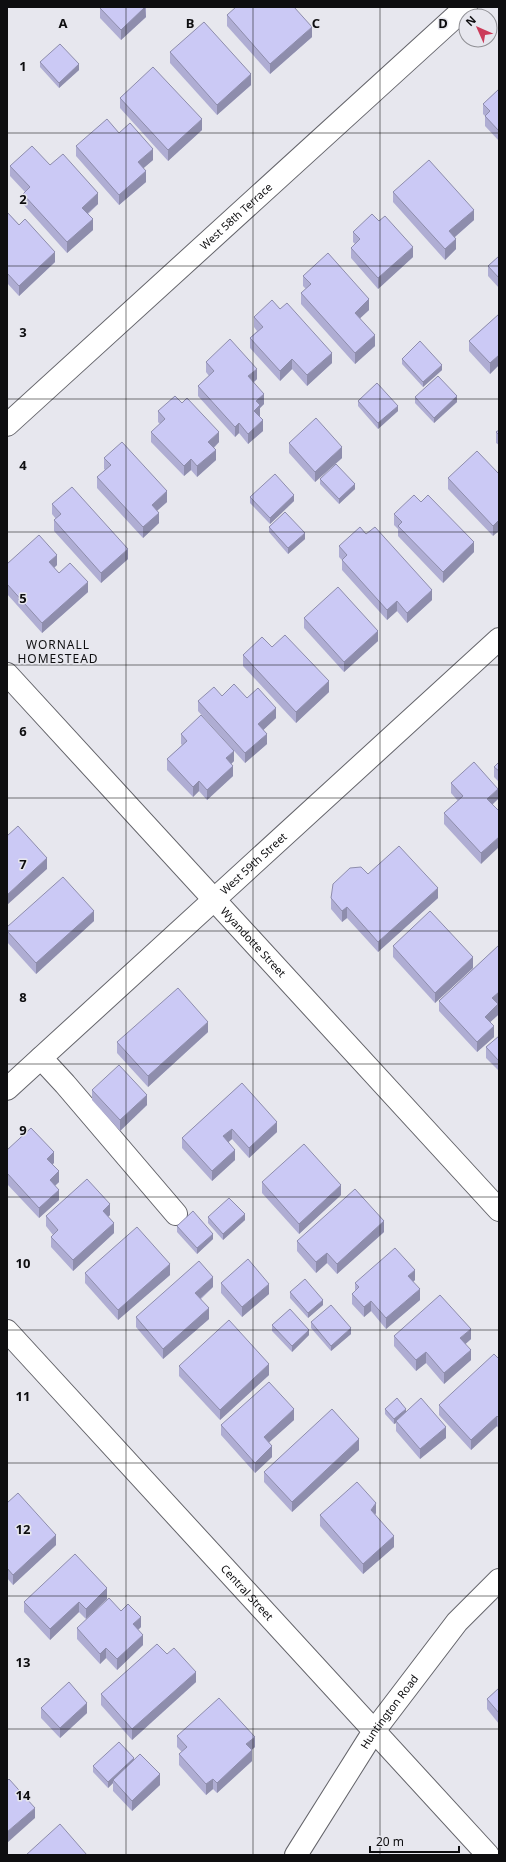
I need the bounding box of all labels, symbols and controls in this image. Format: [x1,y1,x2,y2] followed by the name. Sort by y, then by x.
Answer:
[458,8,498,48] north arrow
[462,12,479,29] text: N
[59,14,68,32] text: A
[186,14,194,32] text: B
[312,14,320,32] text: C
[438,14,448,32] text: D
[19,57,27,75] text: 1
[197,179,275,253] street label: West 58th Terrace
[19,190,27,208] text: 2
[19,323,27,341] text: 3
[19,456,27,474] text: 4
[19,589,27,607] text: 5
[17,636,99,667] district label: WORNALL HOMESTEAD
[19,722,27,740] text: 6
[217,829,290,898] street label: West 59th Street
[19,855,27,873] text: 7
[218,904,290,980] street label: Wyandotte Street
[19,988,27,1006] text: 8
[19,1121,27,1139] text: 9
[16,1254,30,1272] text: 10
[16,1387,30,1405] text: 11
[16,1520,30,1538] text: 12
[218,1561,277,1623] street label: Central Street
[16,1653,30,1671] text: 13
[357,1671,421,1752] street label: Huntington Road
[16,1786,31,1804] text: 14
[370,1828,459,1854] scale bar
[376,1833,404,1850] text: 20 m

